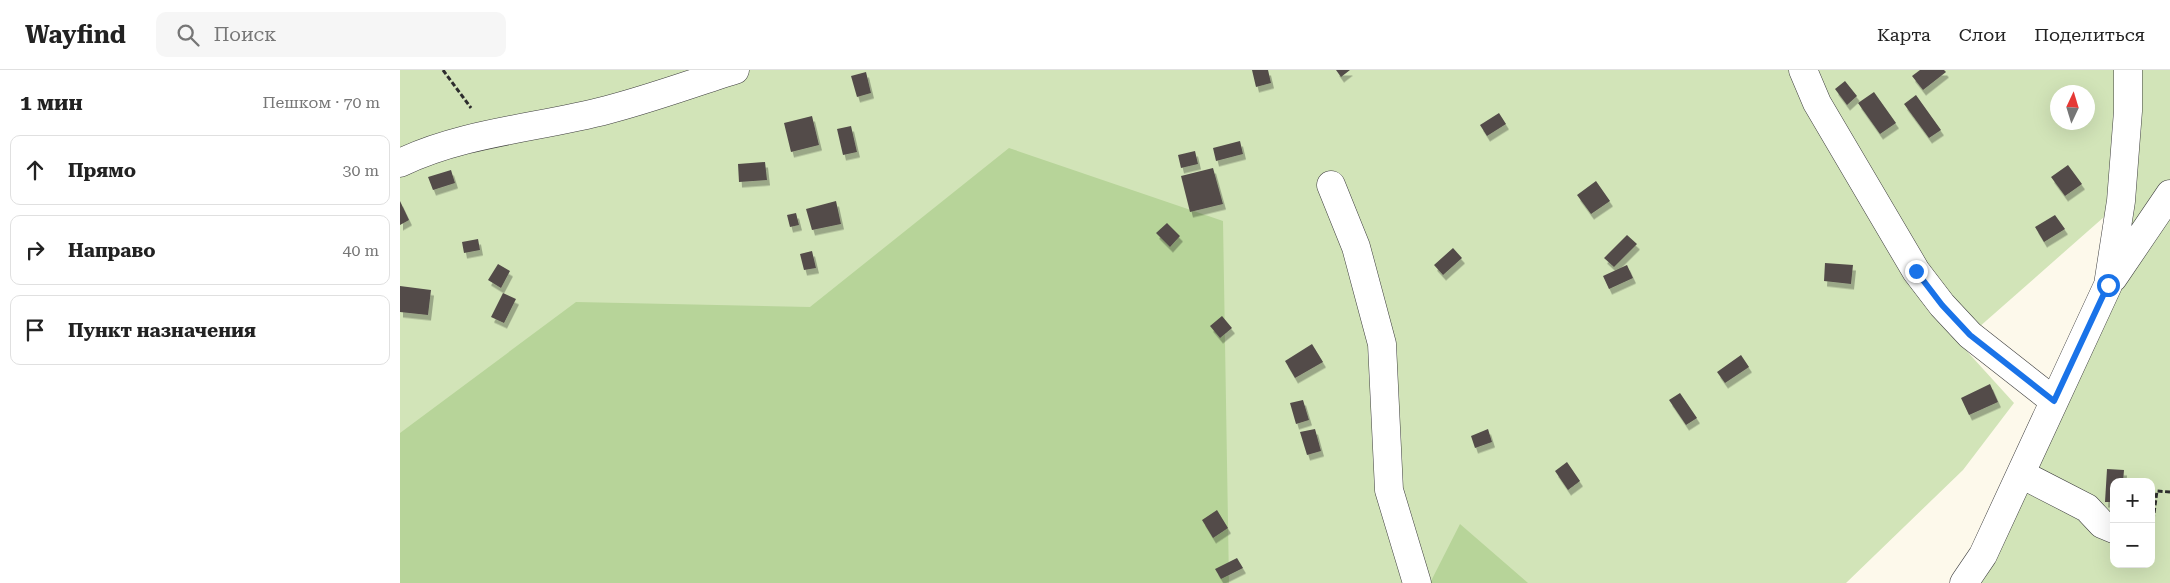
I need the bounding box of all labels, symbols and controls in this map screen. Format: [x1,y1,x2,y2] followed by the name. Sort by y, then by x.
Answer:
[156,12,506,57] search box
[25,21,126,49] text: Wayfind
[174,21,202,49] icon: search
[214,23,276,46] text: Поиск
[1877,24,1931,45] text: Карта
[1959,24,2006,45] text: Слои
[2034,24,2145,45] text: Поделиться
[2050,85,2095,130] north arrow
[20,91,83,115] text: 1 мин
[262,93,380,112] text: Пешком · 70 m
[21,156,49,184] icon: ahead
[68,159,136,182] text: Прямо
[342,161,379,180] text: 30 m
[21,236,49,264] icon: right
[68,239,155,262] text: Направо
[342,241,379,260] text: 40 m
[1905,260,1928,283] route end
[2097,274,2120,297] route start
[21,316,49,344] icon: arrive
[68,319,256,342] text: Пункт назначения
[2110,478,2155,568] map controls
[2110,478,2155,523] button: +
[2110,523,2155,568] button: −

